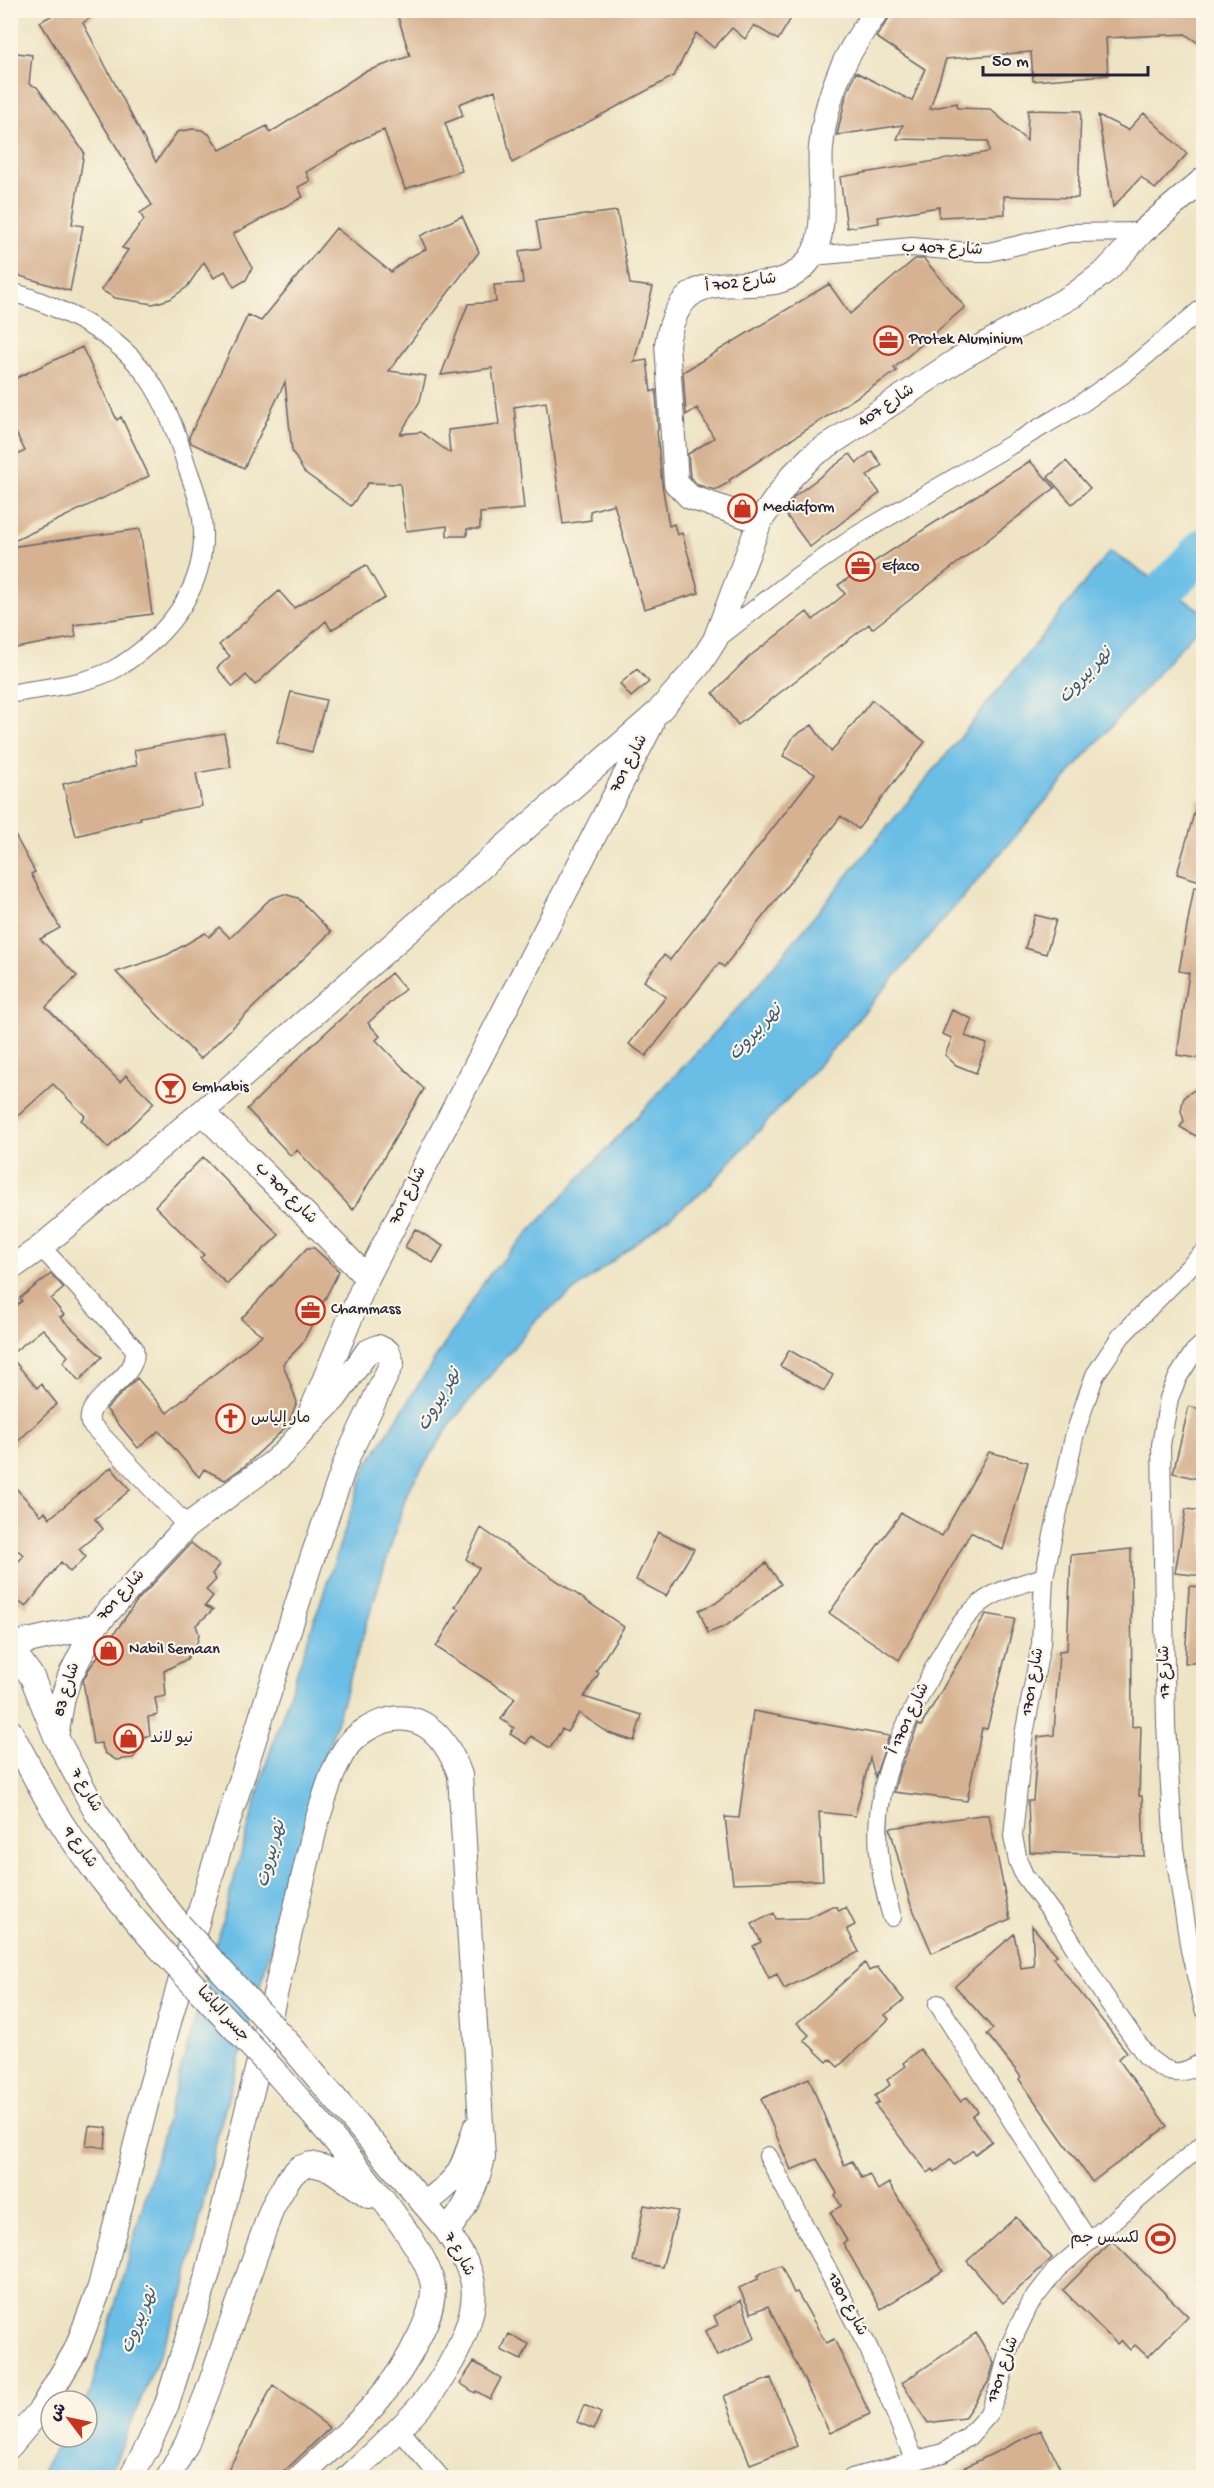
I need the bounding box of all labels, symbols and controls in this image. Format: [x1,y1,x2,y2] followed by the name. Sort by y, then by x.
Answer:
[983,39,1148,77] scale bar
[992,52,1029,73] text: 50 m
[901,239,983,261] street label: شارع 407 ب
[704,268,778,298] street label: شارع 702 أ
[872,324,904,356] office icon: Protek Aluminium
[908,331,1023,350] place label: Protek Aluminium
[855,381,919,433] street label: شارع 407
[726,492,758,524] shop icon: Mediaform
[763,499,835,518] place label: Mediaform
[845,551,877,583] office icon: Efaco
[882,558,920,577] place label: Efaco
[1055,642,1119,708] water label: نهر بيروت
[607,732,653,797] street label: شارع 701
[725,999,789,1065] water label: نهر بيروت
[155,1072,187,1104] bar icon: Gmhabis
[192,1079,250,1098] place label: Gmhabis
[250,1159,320,1229] street label: شارع 701 ب
[386,1164,432,1229] street label: شارع 701
[294,1294,326,1326] office icon: Chammass
[331,1301,402,1320] place label: Chammass
[414,1363,467,1435] water label: نهر بيروت
[214,1403,246,1435] church icon: مار إلياس
[251,1410,310,1429] place label: مار إلياس
[93,1566,150,1626] street label: شارع 701
[92,1634,124,1666] shop icon: Nabil Semaan
[129,1641,220,1660] place label: Nabil Semaan
[1156,1645,1176,1700] street label: شارع 17
[1019,1646,1049,1718] street label: شارع 1701
[51,1661,85,1719] street label: شارع 83
[883,1679,935,1758] street label: شارع 1701 أ
[113,1723,145,1755] shop icon: نيو لاند
[150,1730,193,1749] place label: نيو لاند
[65,1765,105,1816] street label: شارع 7
[253,1816,292,1890] water label: نهر بيروت
[57,1823,100,1872] street label: شارع 9
[192,1983,252,2047] street label: جسر الباشا
[1144,2223,1176,2255] sports icon: لكسس جم
[438,2229,477,2280] street label: شارع 7
[1070,2230,1139,2249] place label: لكسس جم
[821,2269,871,2340] street label: شارع 1301
[117,2283,164,2357] water label: نهر بيروت
[984,2334,1024,2407] street label: شارع 1701
[39,2389,99,2449] north arrow
[47,2400,72,2425] text: ش

